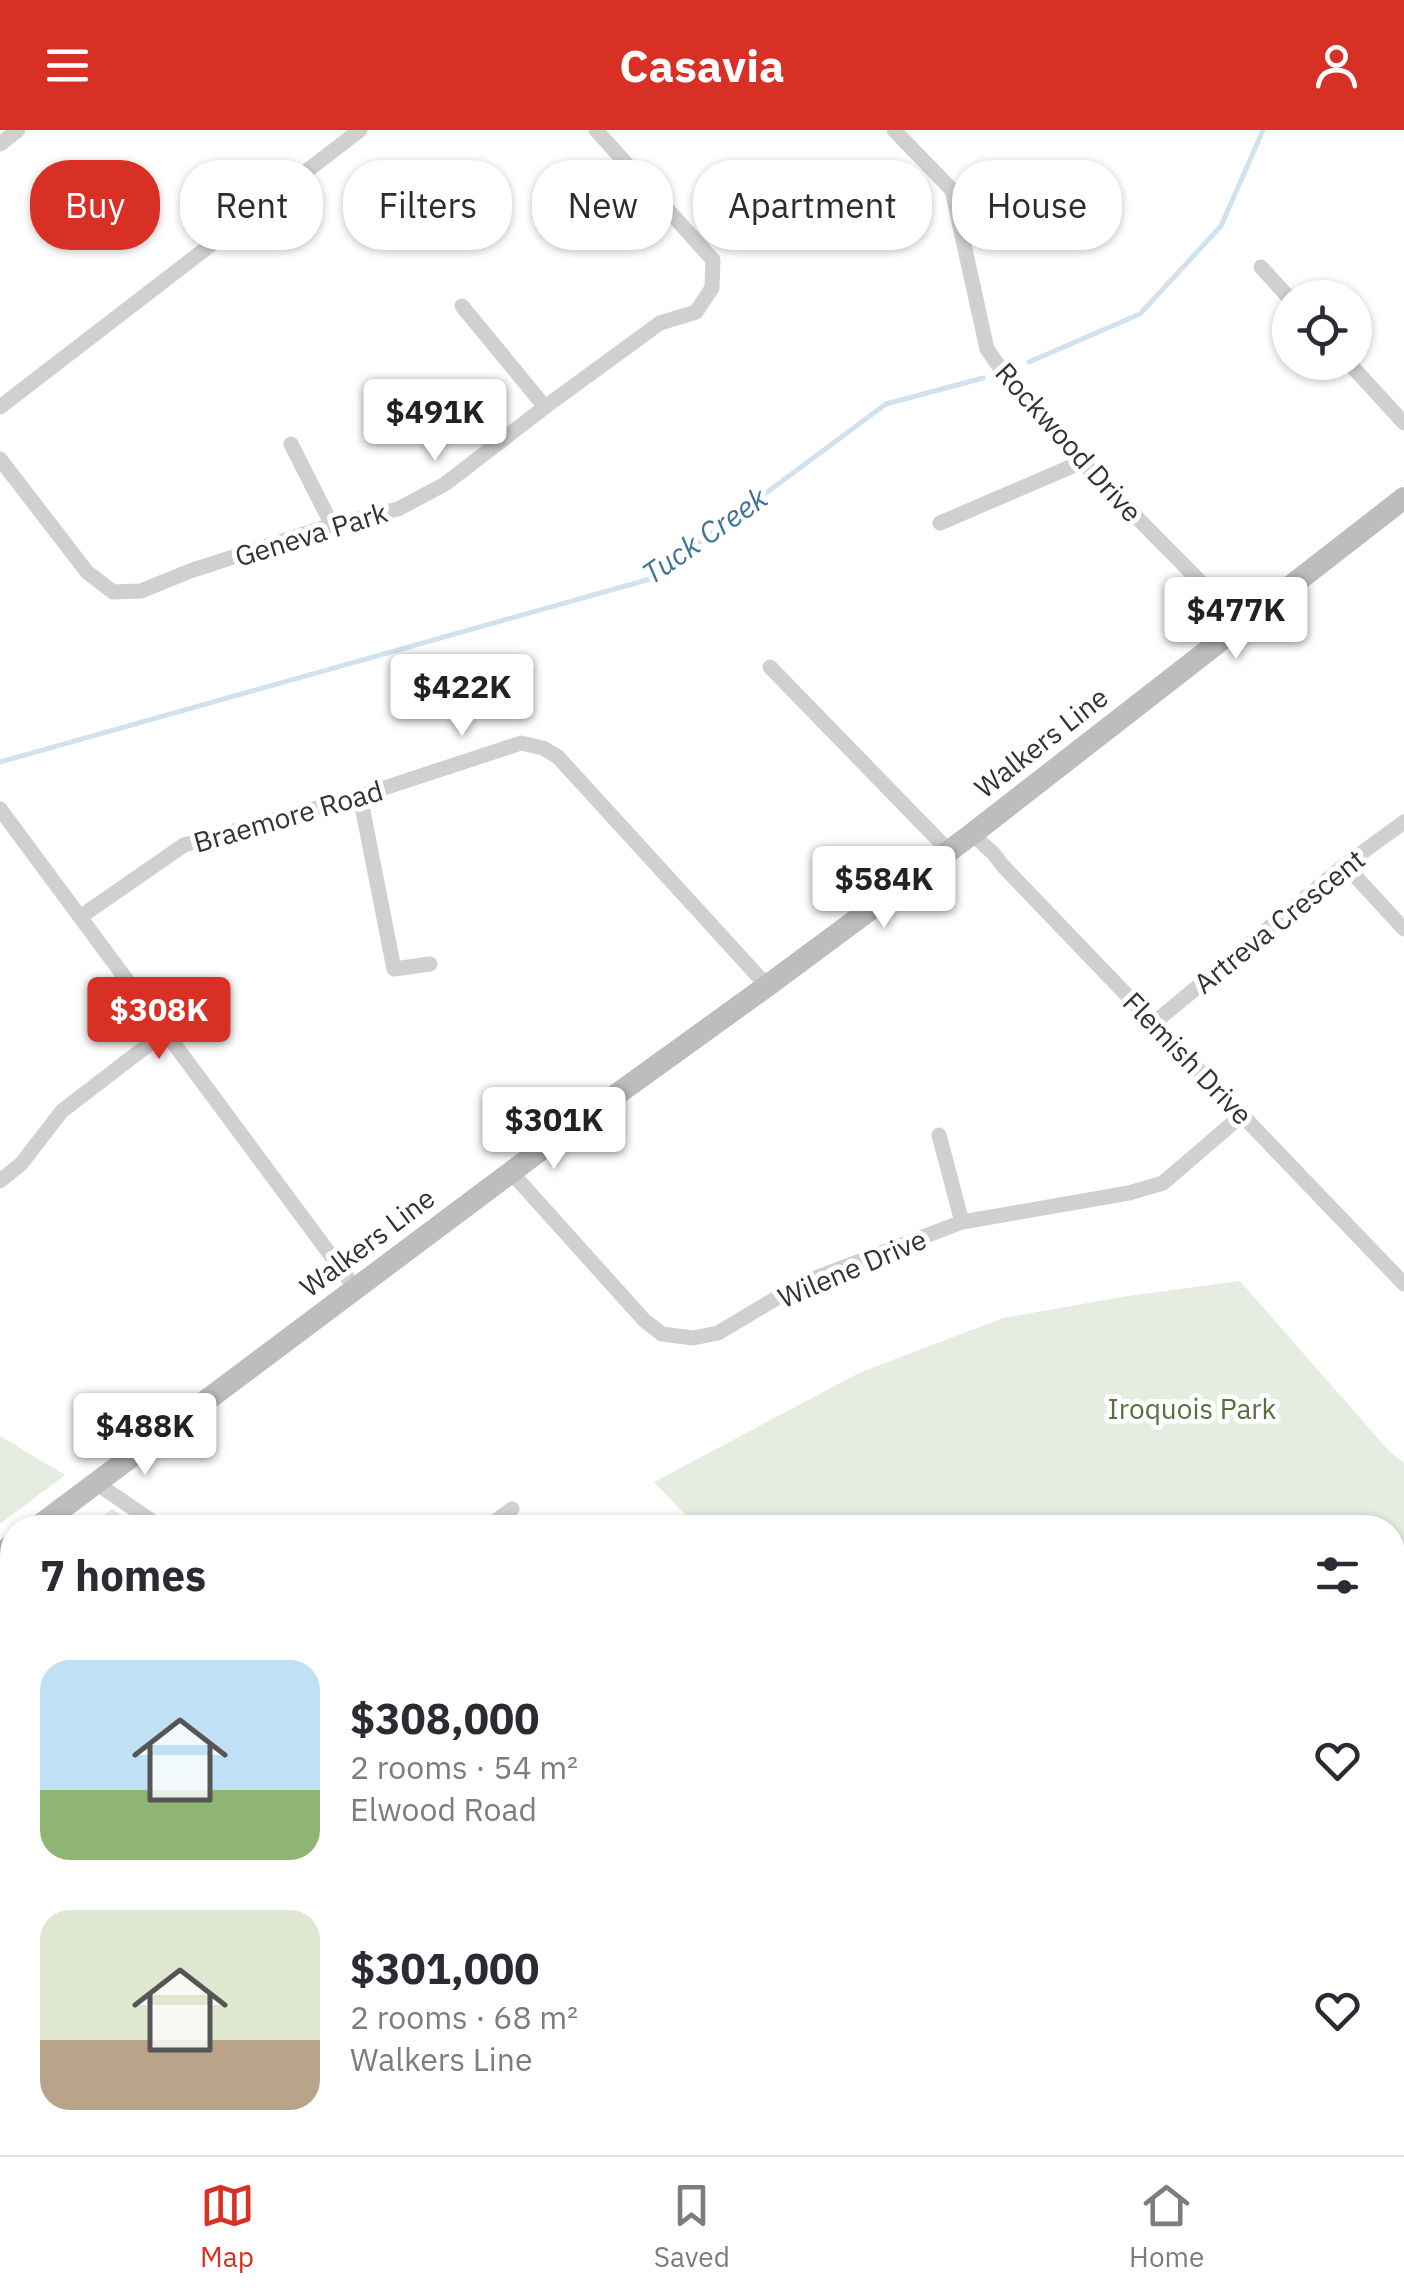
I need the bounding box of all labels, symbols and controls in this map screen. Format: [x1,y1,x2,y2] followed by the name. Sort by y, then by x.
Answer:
[619,36,785,94] text: Casavia
[40,38,95,93] icon: menu
[1309,38,1364,93] icon: person
[30,160,160,250] chip: Buy
[180,160,323,250] chip: Rent
[343,160,512,250] chip: Filters
[532,160,673,250] chip: New
[693,160,932,250] chip: Apartment
[952,160,1122,250] chip: House
[1272,280,1372,380] map controls
[1272,280,1372,380] button: locate
[987,354,1151,530] street label: Rockwood Drive
[365,379,505,464] pin: $491K
[385,390,485,432] text: $491K
[634,477,775,592] water label: Tuck Creek
[230,493,392,575] street label: Geneva Park
[1166,577,1306,662] pin: $477K
[1186,588,1286,630] text: $477K
[392,654,532,739] pin: $422K
[412,665,512,707] text: $422K
[967,678,1115,806] street label: Walkers Line
[189,771,387,861] street label: Braemore Road
[1186,841,1372,1001] street label: Artreva Crescent
[814,846,954,931] pin: $584K
[834,857,934,899] text: $584K
[89,977,229,1062] pin: $308K
[1115,984,1261,1132] street label: Flemish Drive
[109,988,209,1030] text: $308K
[484,1087,624,1172] pin: $301K
[504,1098,604,1140] text: $301K
[292,1179,442,1305] street label: Walkers Line
[772,1220,932,1316] street label: Wilene Drive
[1108,1390,1277,1427] park label: Iroquois Park
[75,1393,215,1478] pin: $488K
[95,1404,195,1446] text: $488K
[40,1548,206,1603] text: 7 homes
[1310,1548,1365,1603] icon: filters
[350,1691,539,1746] text: $308,000
[120,1700,240,1820] icon: home
[1310,1733,1365,1788] icon: heart
[350,1746,578,1788] text: 2 rooms · 54 m²
[350,1788,537,1830] text: Elwood Road
[350,1941,539,1996] text: $301,000
[120,1950,240,2070] icon: home
[1310,1983,1365,2038] icon: heart
[350,1996,578,2038] text: 2 rooms · 68 m²
[350,2038,533,2080] text: Walkers Line
[200,2178,255,2275] tab: Map
[654,2178,730,2275] tab: Saved
[1129,2178,1204,2275] tab: Home

